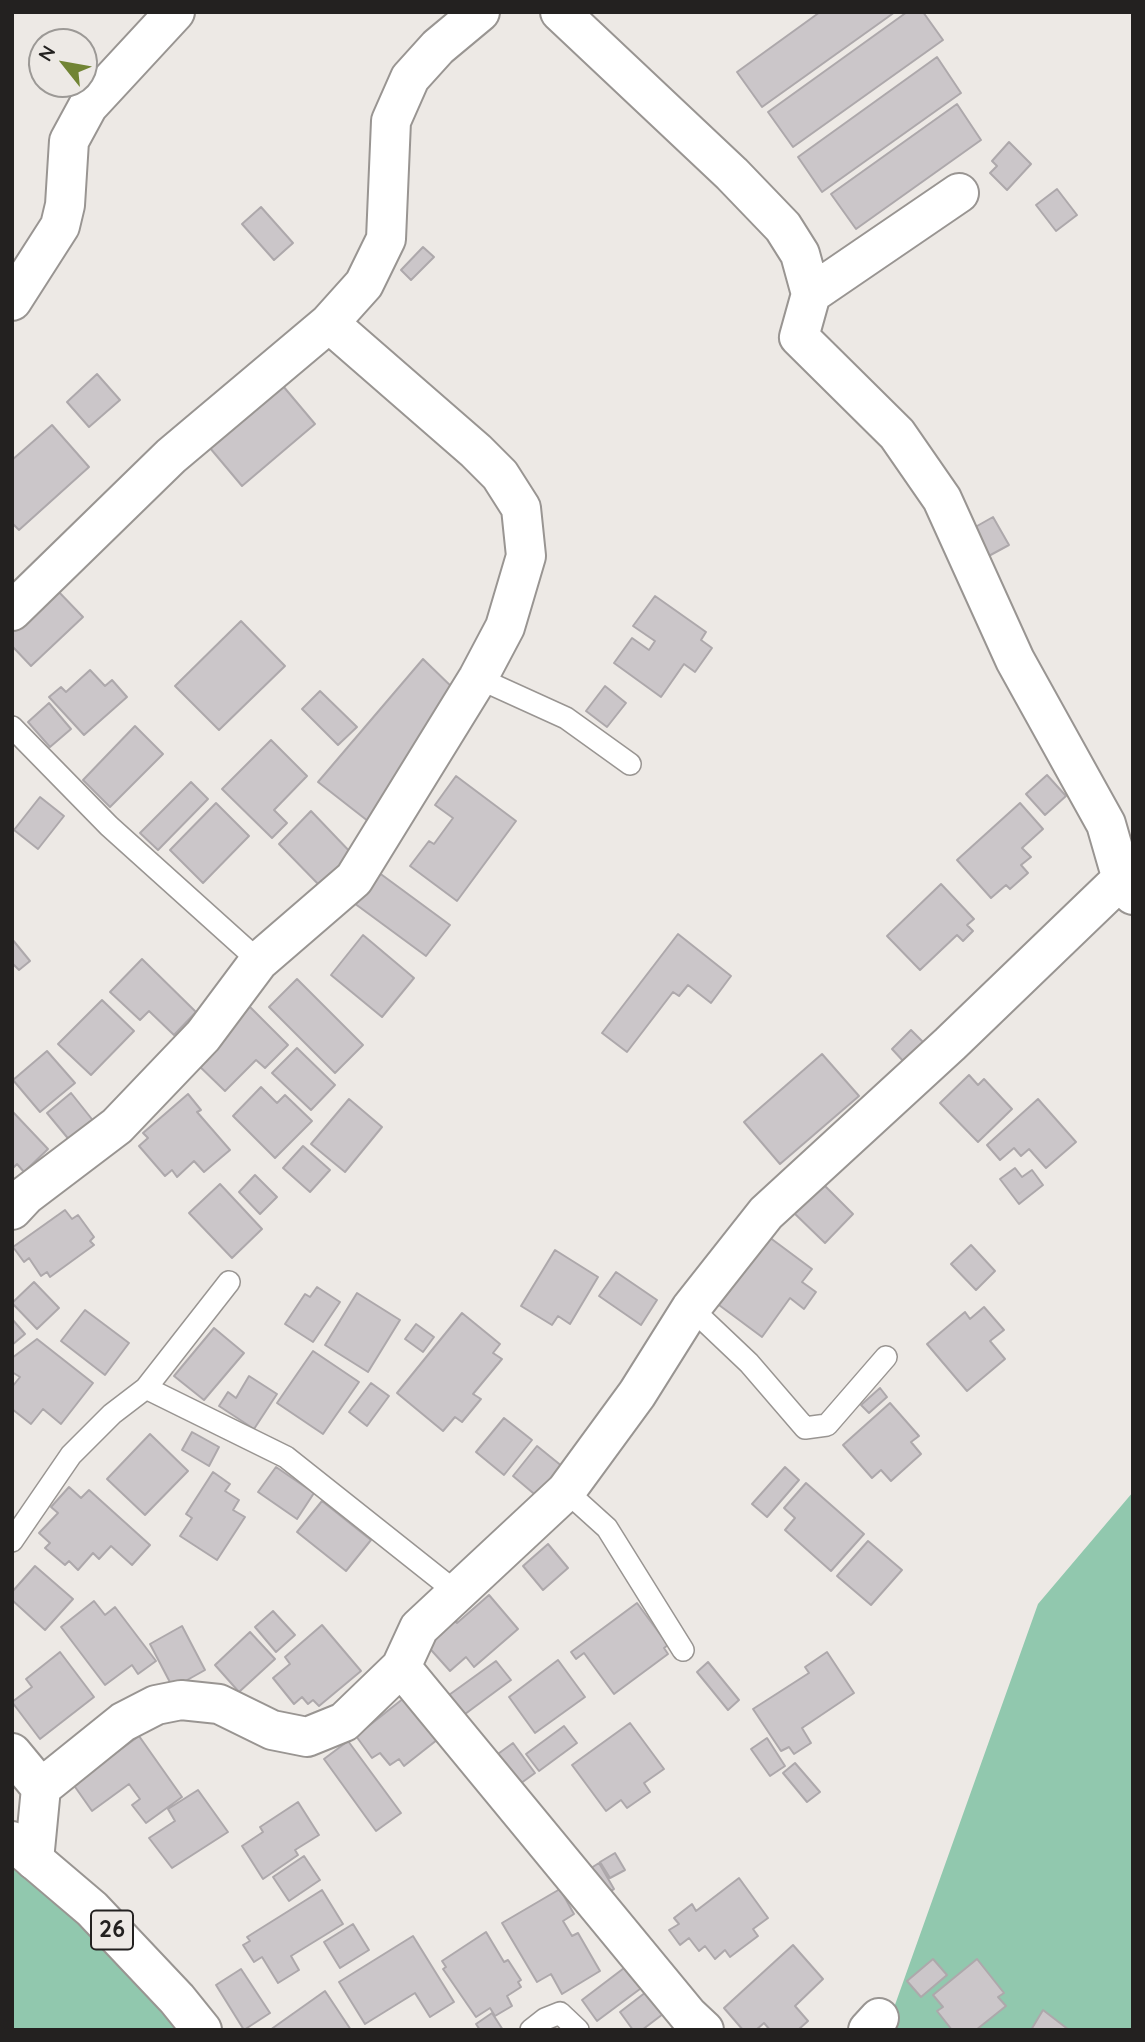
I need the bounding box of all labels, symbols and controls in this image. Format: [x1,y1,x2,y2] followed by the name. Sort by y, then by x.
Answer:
[28,28,98,98] north arrow
[33,41,61,65] text: N
[91,1910,133,1950] road number: 26

